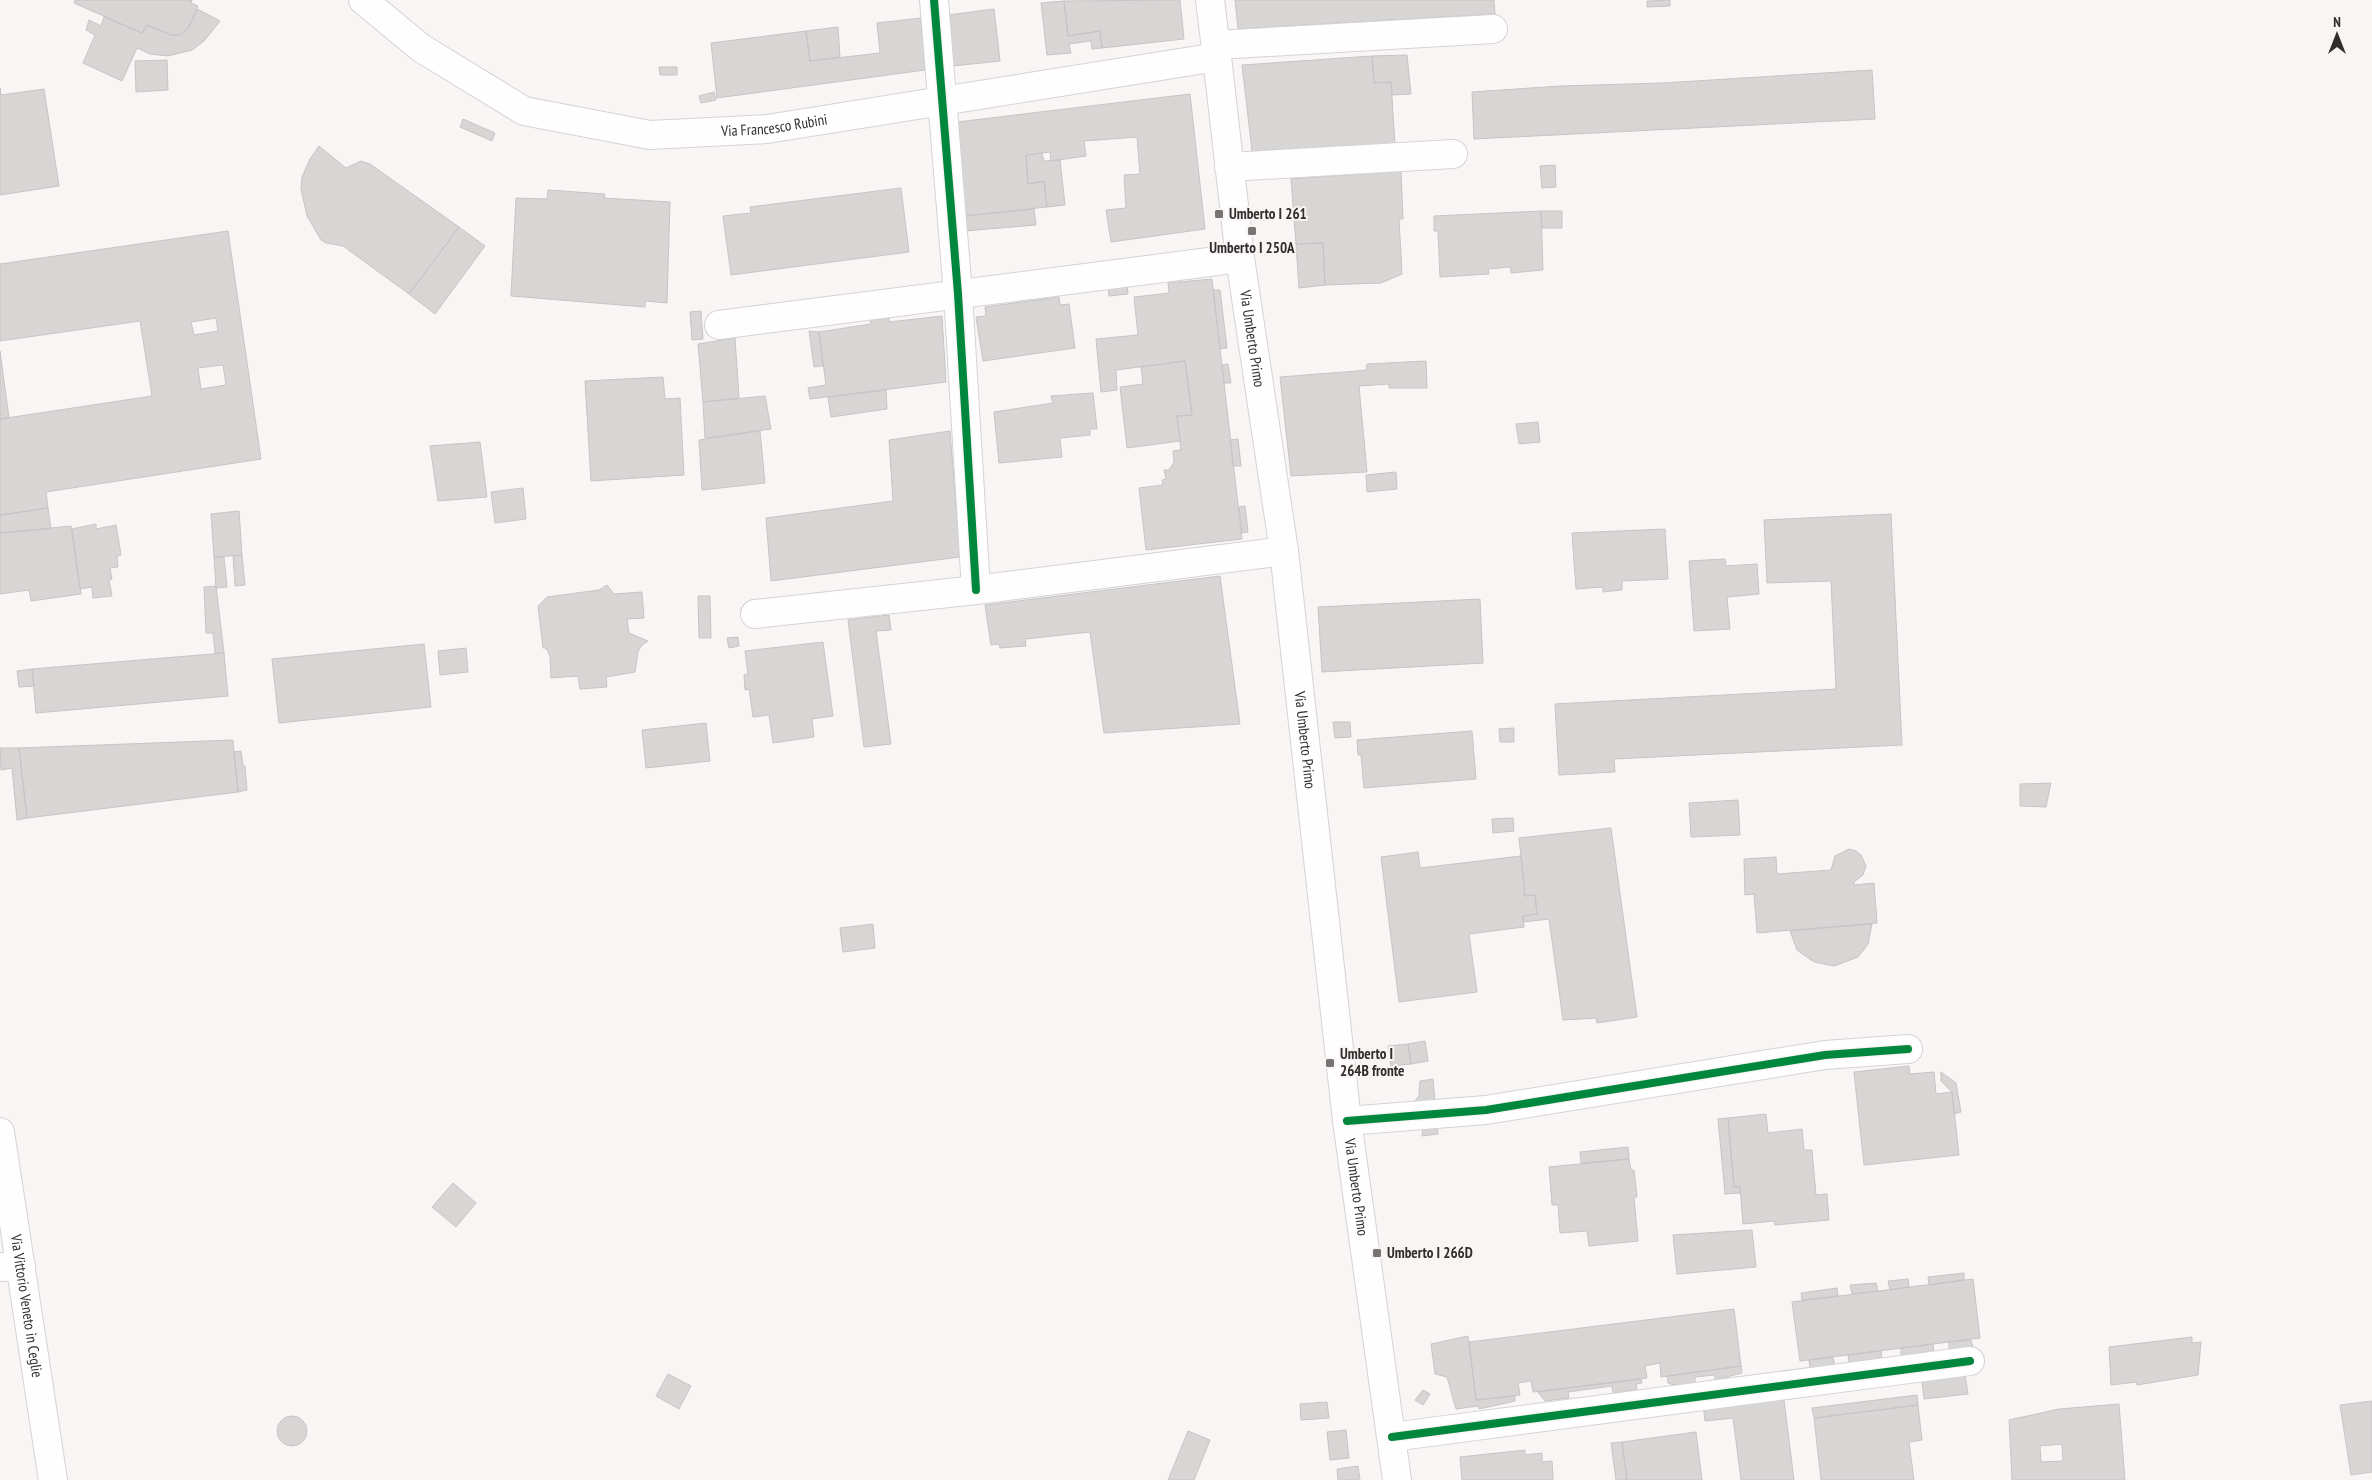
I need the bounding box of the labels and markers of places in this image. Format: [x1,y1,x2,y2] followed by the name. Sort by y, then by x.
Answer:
[1229,204,1307,223] place label: Umberto I 261
[1213,208,1225,220] marker: Umberto I 261
[1246,225,1258,237] marker: Umberto I 250A
[1209,238,1295,257] place label: Umberto I 250A
[1340,1044,1405,1080] place label: Umberto I 264B fronte
[1324,1057,1336,1069] marker: Umberto I 264B fronte
[1387,1243,1473,1262] place label: Umberto I 266D
[1371,1247,1383,1259] marker: Umberto I 266D

